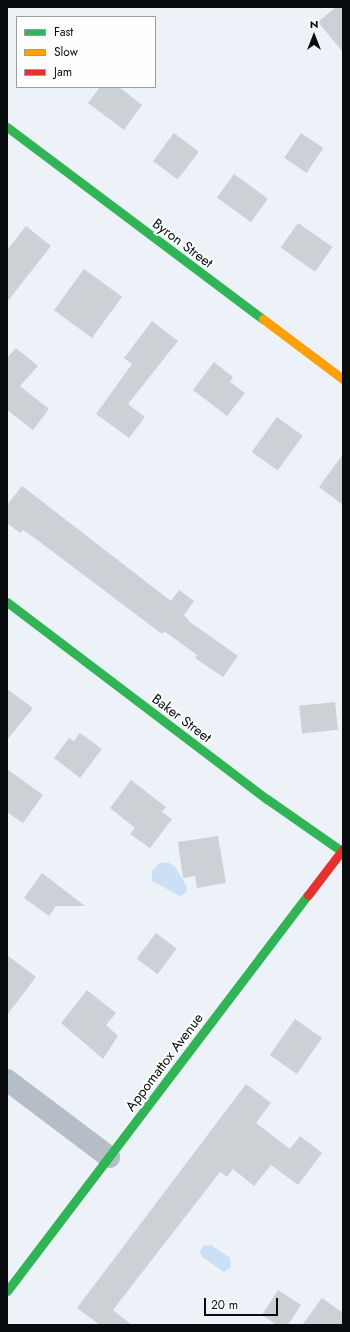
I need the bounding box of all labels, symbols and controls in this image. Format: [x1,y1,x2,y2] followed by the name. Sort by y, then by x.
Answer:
[16,16,156,88] legend
[294,16,334,56] north arrow
[310,16,318,32] text: N
[54,23,73,41] text: Fast
[54,43,78,61] text: Slow
[54,63,72,81] text: Jam
[150,215,216,271] street label: Byron Street
[149,690,215,746] street label: Baker Street
[122,1010,206,1114] street label: Appomattox Avenue
[206,1290,280,1316] scale bar
[211,1296,238,1314] text: 20 m

